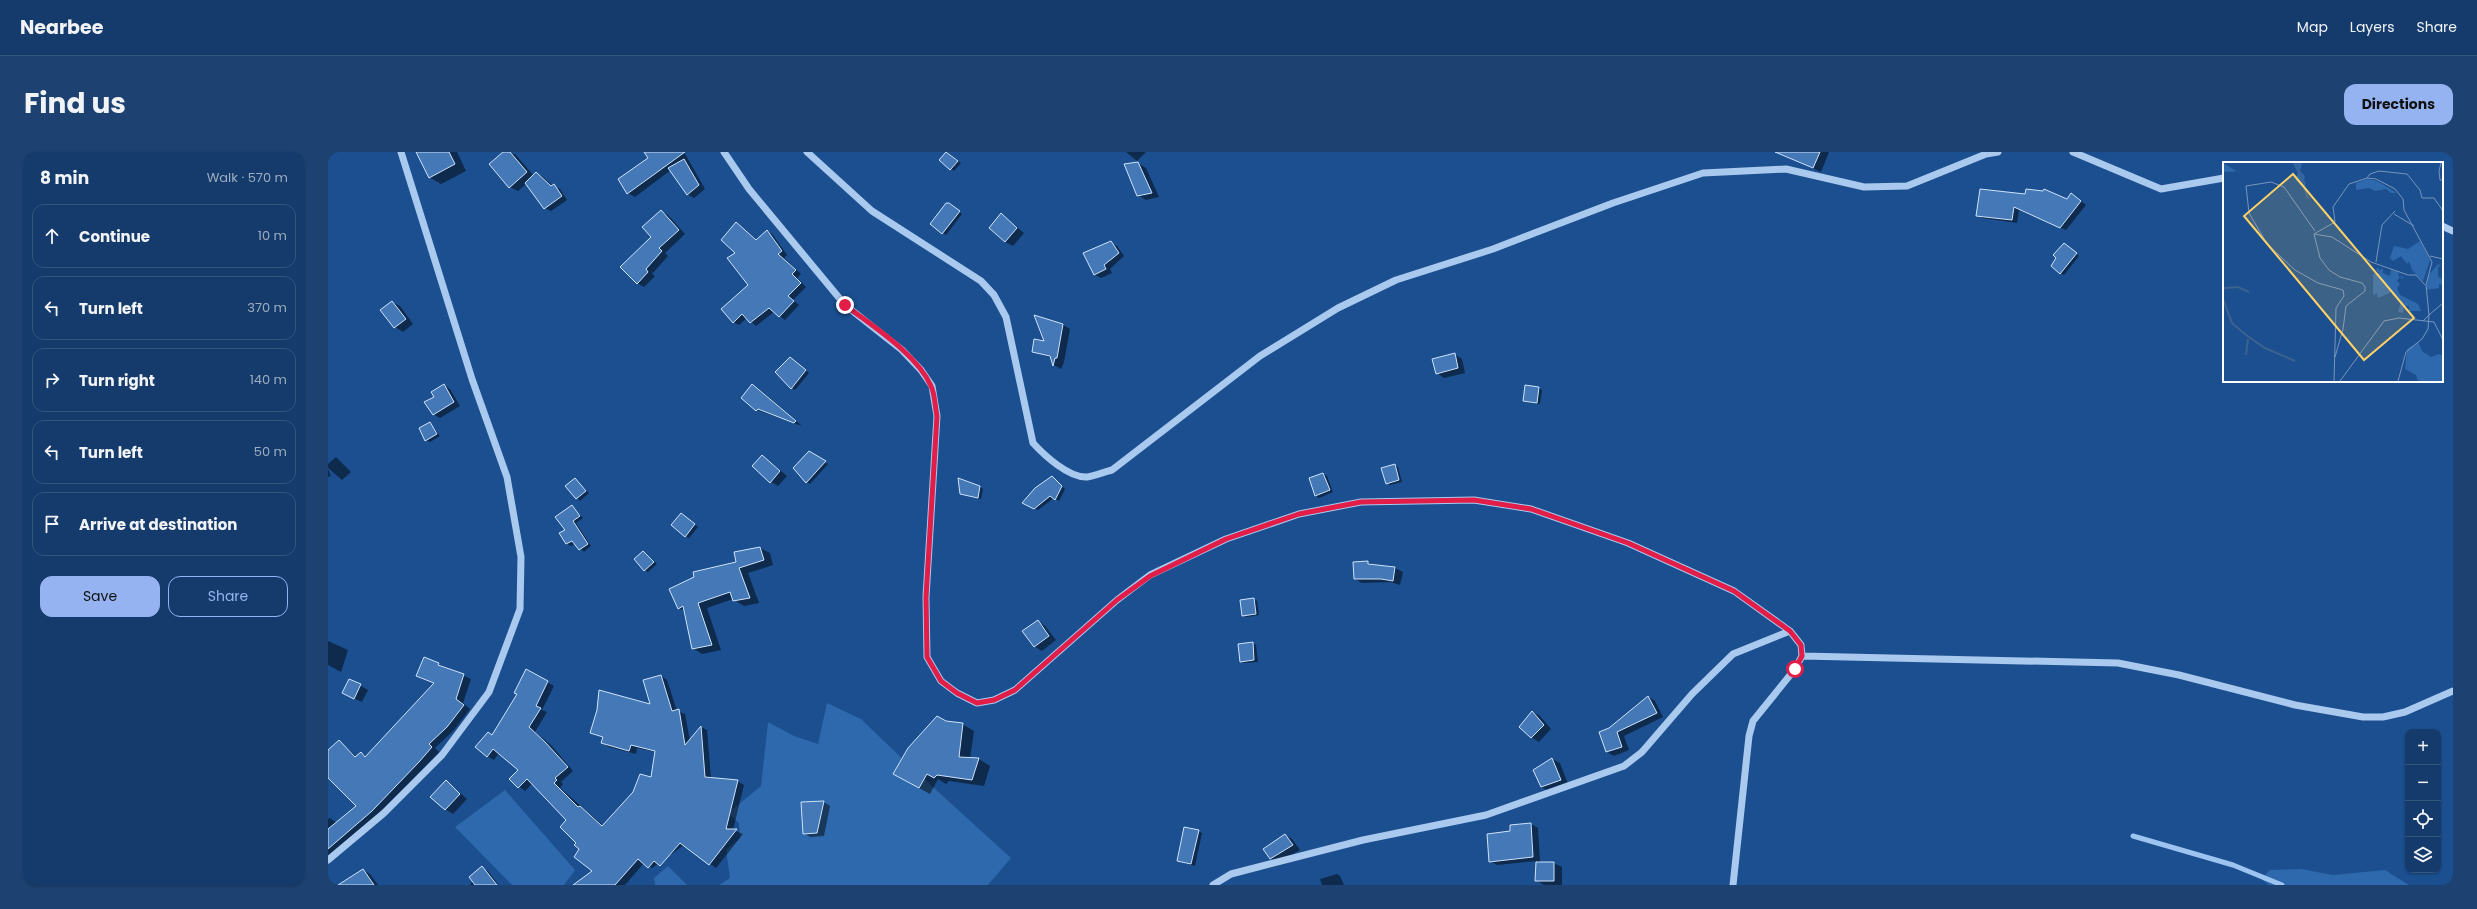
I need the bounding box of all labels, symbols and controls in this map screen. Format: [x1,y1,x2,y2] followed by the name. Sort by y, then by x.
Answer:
[20,14,103,41] text: Nearbee
[2297,17,2328,37] text: Map
[2350,17,2394,37] text: Layers
[2416,17,2457,37] text: Share
[24,84,126,123] text: Find us
[2344,84,2453,125] button: Directions
[2223,162,2443,382] inset map
[40,166,89,190] text: 8 min
[207,168,288,187] text: Walk · 570 m
[41,225,63,247] icon: ahead
[79,226,150,247] text: Continue
[258,226,287,245] text: 10 m
[836,296,854,314] route end
[41,297,63,319] icon: left
[79,298,143,319] text: Turn left
[247,298,287,317] text: 370 m
[41,369,63,391] icon: right
[79,370,155,391] text: Turn right
[250,370,287,389] text: 140 m
[41,441,63,463] icon: left
[79,442,143,463] text: Turn left
[254,442,287,461] text: 50 m
[41,513,63,535] icon: arrive
[79,514,237,535] text: Arrive at destination
[40,576,160,617] button: Save
[168,576,288,617] button: Share
[1786,660,1804,678] route start
[2405,729,2441,873] map controls
[2405,729,2441,765] button: +
[2405,765,2441,801] button: −
[2405,801,2441,837] button: locate
[2405,837,2441,873] button: layers

